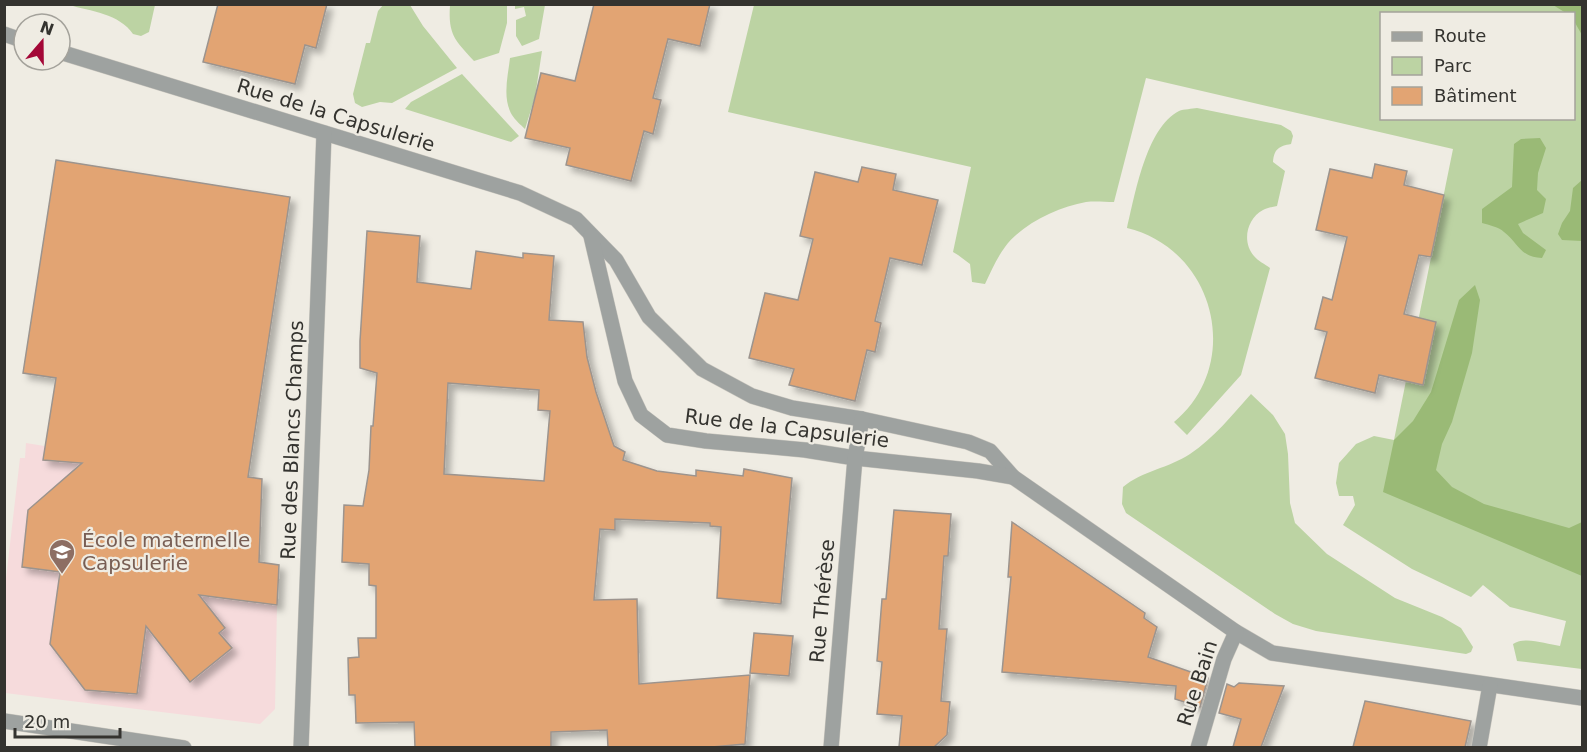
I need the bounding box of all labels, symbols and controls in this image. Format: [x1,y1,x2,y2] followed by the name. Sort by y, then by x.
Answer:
[12,12,72,72] north arrow
[1380,12,1575,120] legend
[37,17,57,40] text: N
[1434,25,1486,46] text: Route
[1434,55,1472,76] text: Parc
[234,73,438,157] street label: Rue de la Capsulerie
[1434,85,1517,106] text: Bâtiment
[276,320,308,560] street label: Rue des Blancs Champs
[683,404,891,452] street label: Rue de la Capsulerie
[82,528,250,575] place label: École maternelle Capsulerie
[47,537,77,575] school or university icon: École maternelle Capsulerie
[805,538,839,664] street label: Rue Thérèse
[1172,637,1222,729] street label: Rue Bain
[15,701,120,739] scale bar
[24,711,70,732] text: 20 m

